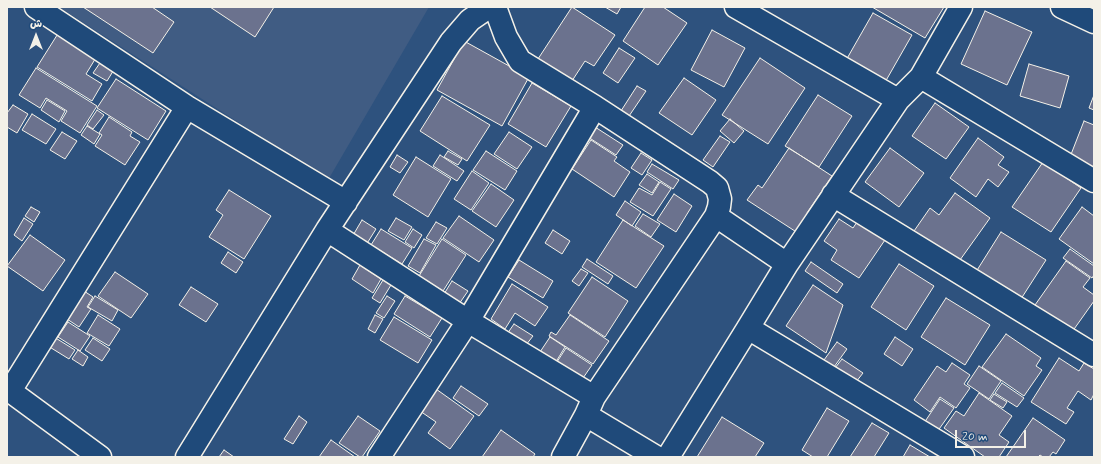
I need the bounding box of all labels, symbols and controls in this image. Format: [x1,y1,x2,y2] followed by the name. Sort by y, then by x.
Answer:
[16,16,56,56] north arrow
[30,17,42,31] text: ش
[957,422,1028,448] scale bar
[962,429,988,445] text: 20 m

